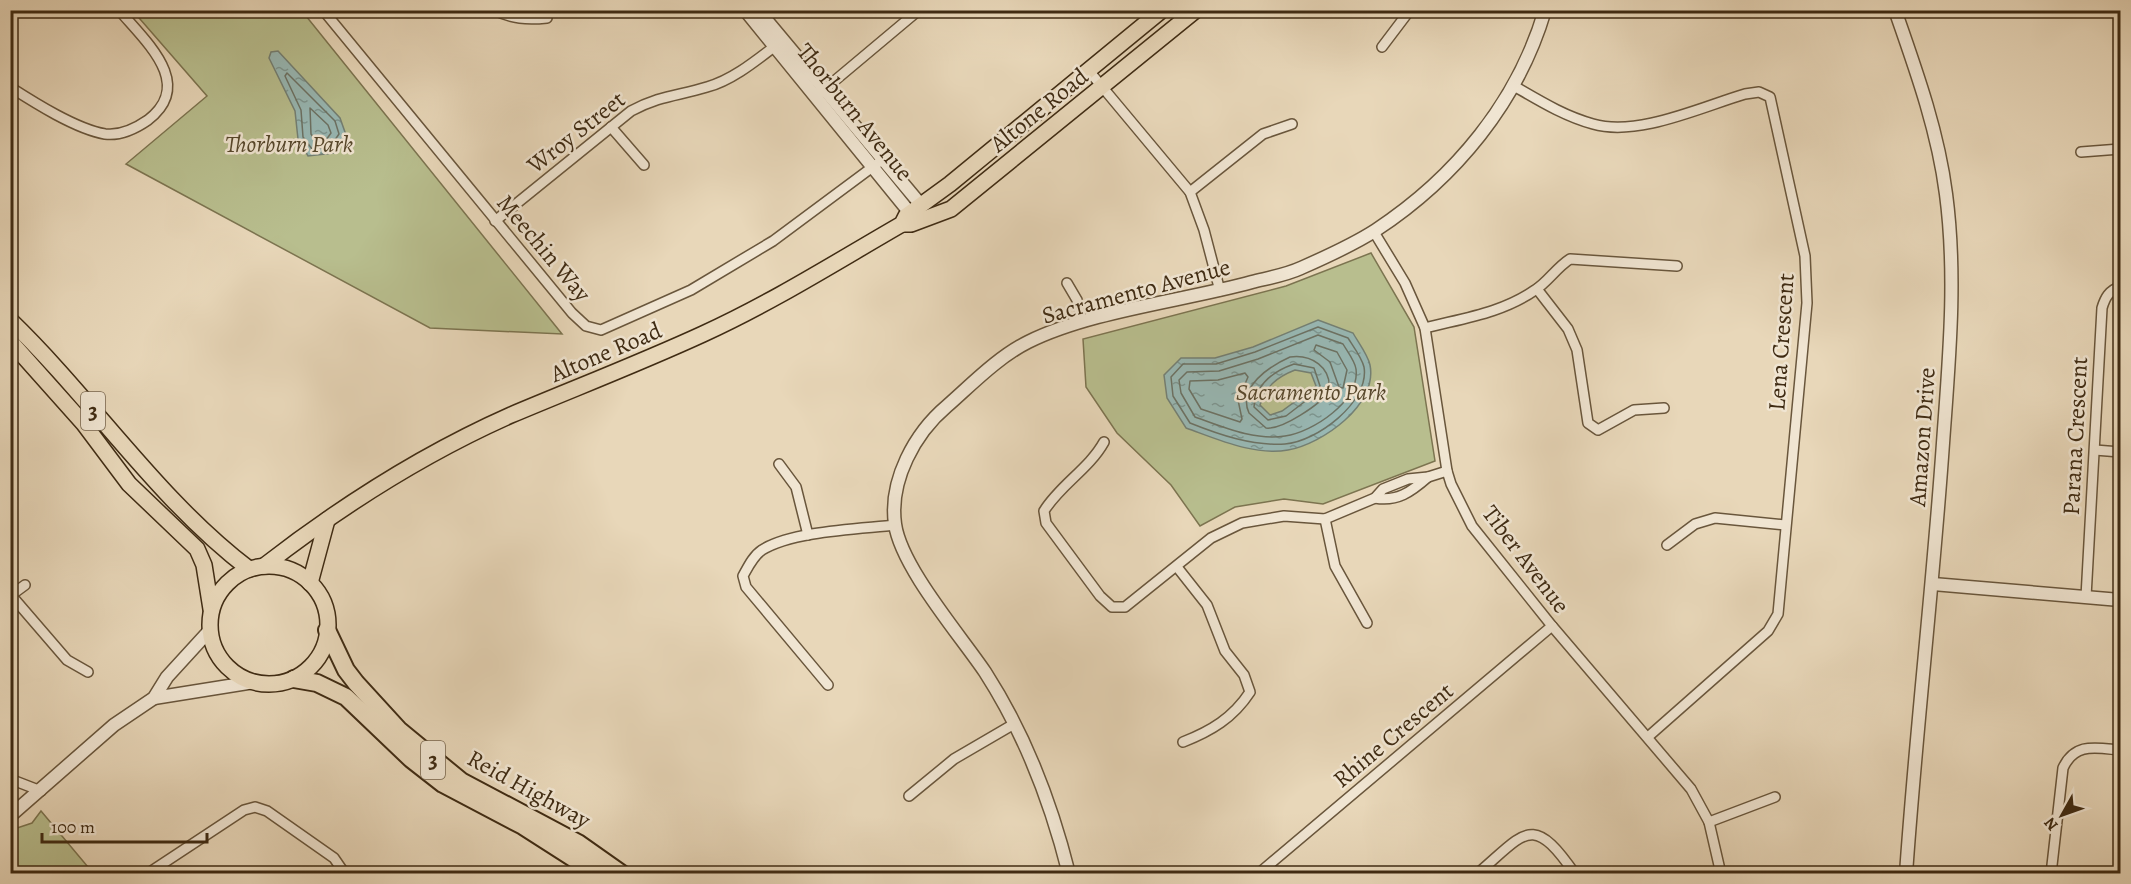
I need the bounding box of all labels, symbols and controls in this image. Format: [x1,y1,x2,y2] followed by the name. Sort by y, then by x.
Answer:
[789,36,921,188] street label: Thorburn Avenue
[982,60,1095,160] street label: Altone Road
[519,84,632,181] street label: Wroy Street
[225,128,353,160] park label: Thorburn Park
[490,188,599,309] street label: Meechin Way
[1038,250,1234,332] street label: Sacramento Avenue
[1760,272,1802,412] street label: Lena Crescent
[545,314,667,390] street label: Altone Road
[2055,356,2095,516] street label: Parana Crescent
[1901,366,1943,509] street label: Amazon Drive
[1236,376,1387,408] park label: Sacramento Park
[81,392,105,430] road number: 3
[1475,498,1577,620] street label: Tiber Avenue
[1326,675,1460,795] street label: Rhine Crescent
[421,741,445,779] road number: 3
[462,742,597,836] street label: Reid Highway
[2032,785,2092,845] north arrow
[42,806,207,844] scale bar
[2039,812,2063,836] text: N
[51,815,95,839] text: 100 m

